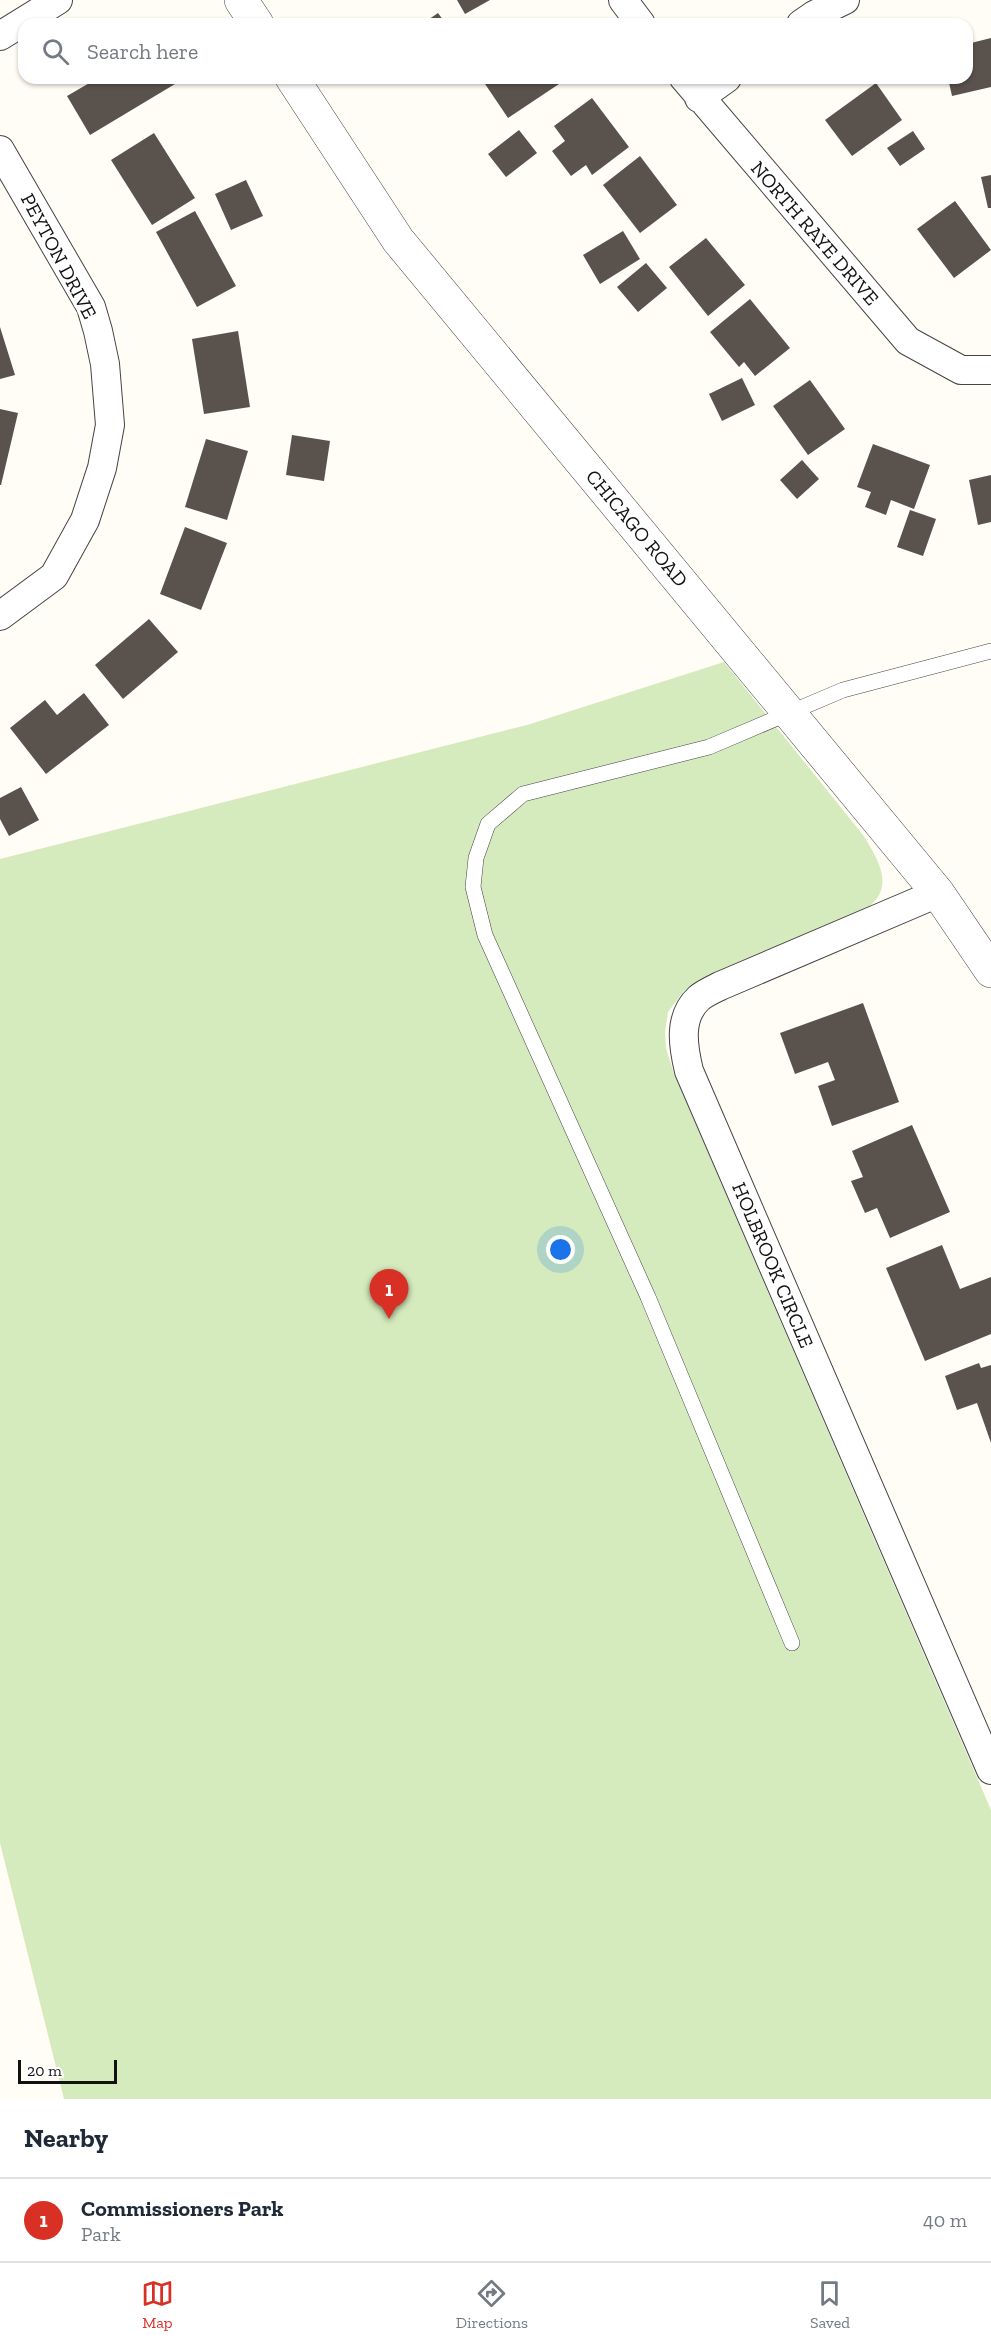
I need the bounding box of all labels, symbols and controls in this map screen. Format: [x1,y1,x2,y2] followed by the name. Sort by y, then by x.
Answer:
[18,18,973,84] search box
[39,35,72,68] icon: search
[87,38,198,65] text: Search here
[746,156,884,310] street label: NORTH RAYE DRIVE
[16,189,102,323] street label: PEYTON DRIVE
[581,464,693,592] street label: CHICAGO ROAD
[727,1179,819,1351] street label: HOLBROOK CIRCLE
[546,1235,575,1264] your location
[370,1270,408,1319] pin: 1
[18,2057,117,2084] scale bar
[27,2061,62,2080] text: 20 m
[24,2122,108,2154] text: Nearby
[81,2195,284,2222] text: Commissioners Park
[39,2208,48,2232] text: 1
[923,2208,967,2232] text: 40 m
[81,2222,121,2246] text: Park
[141,2277,174,2332] tab: Map
[456,2277,528,2332] tab: Directions
[810,2277,850,2332] tab: Saved

